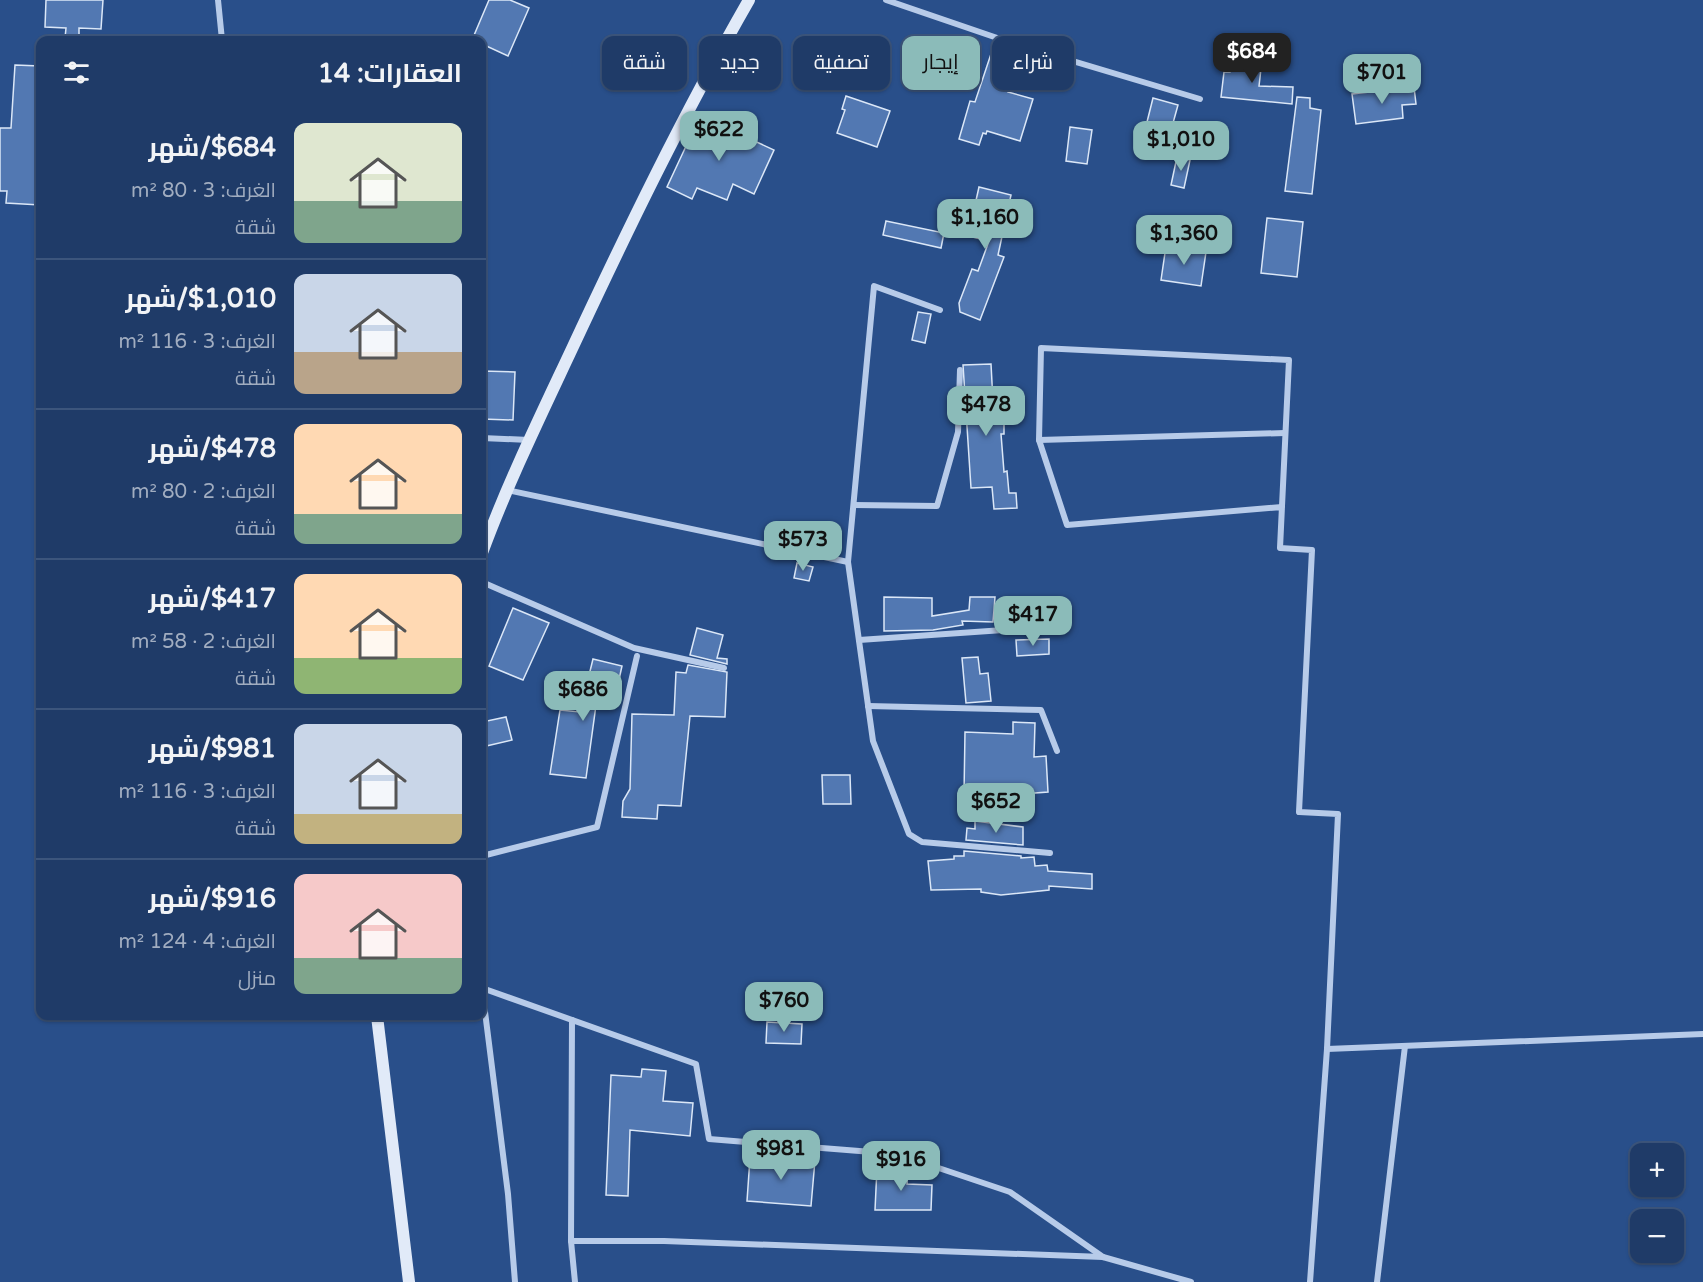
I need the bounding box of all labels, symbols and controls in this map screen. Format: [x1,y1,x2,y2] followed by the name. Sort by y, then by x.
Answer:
[1216,33,1288,84] pin: $684
[602,36,687,90] chip: شقة
[699,36,781,90] chip: جديد
[793,36,890,90] chip: تصفية
[902,36,980,90] chip: إيجار
[992,36,1074,90] chip: شراء
[1227,40,1277,64] text: $684
[1346,54,1418,105] pin: $701
[60,56,93,89] icon: filters
[318,58,462,89] text: العقارات: 14
[1357,61,1407,85] text: $701
[683,111,755,162] pin: $622
[694,118,744,142] text: $622
[1132,121,1230,172] pin: $1,010
[1147,128,1215,152] text: $1,010
[149,132,276,163] text: $684/شهر
[342,147,414,219] icon: home
[131,179,276,203] text: الغرف: 3 · 80 m²
[936,199,1034,250] pin: $1,160
[951,206,1019,230] text: $1,160
[1135,215,1233,266] pin: $1,360
[235,216,276,240] text: شقة
[1150,222,1218,246] text: $1,360
[126,283,276,314] text: $1,010/شهر
[342,298,414,370] icon: home
[119,330,276,354] text: الغرف: 3 · 116 m²
[235,367,276,391] text: شقة
[950,386,1022,437] pin: $478
[961,393,1011,417] text: $478
[149,433,276,464] text: $478/شهر
[342,448,414,520] icon: home
[131,480,276,504] text: الغرف: 2 · 80 m²
[235,517,276,541] text: شقة
[767,521,839,572] pin: $573
[778,528,828,552] text: $573
[149,583,276,614] text: $417/شهر
[997,596,1069,647] pin: $417
[342,598,414,670] icon: home
[1008,603,1058,627] text: $417
[131,630,276,654] text: الغرف: 2 · 58 m²
[235,667,276,691] text: شقة
[547,671,619,722] pin: $686
[558,678,608,702] text: $686
[149,733,276,764] text: $981/شهر
[342,748,414,820] icon: home
[119,780,276,804] text: الغرف: 3 · 116 m²
[960,783,1032,834] pin: $652
[971,790,1021,814] text: $652
[235,817,276,841] text: شقة
[149,883,276,914] text: $916/شهر
[342,898,414,970] icon: home
[119,930,276,954] text: الغرف: 4 · 124 m²
[238,967,276,991] text: منزل
[748,982,820,1033] pin: $760
[759,989,809,1013] text: $760
[745,1130,817,1181] pin: $981
[756,1137,806,1161] text: $981
[865,1141,937,1192] pin: $916
[1630,1143,1684,1263] map controls
[1630,1143,1684,1197] button: +
[876,1148,926,1172] text: $916
[1630,1209,1684,1263] button: −

